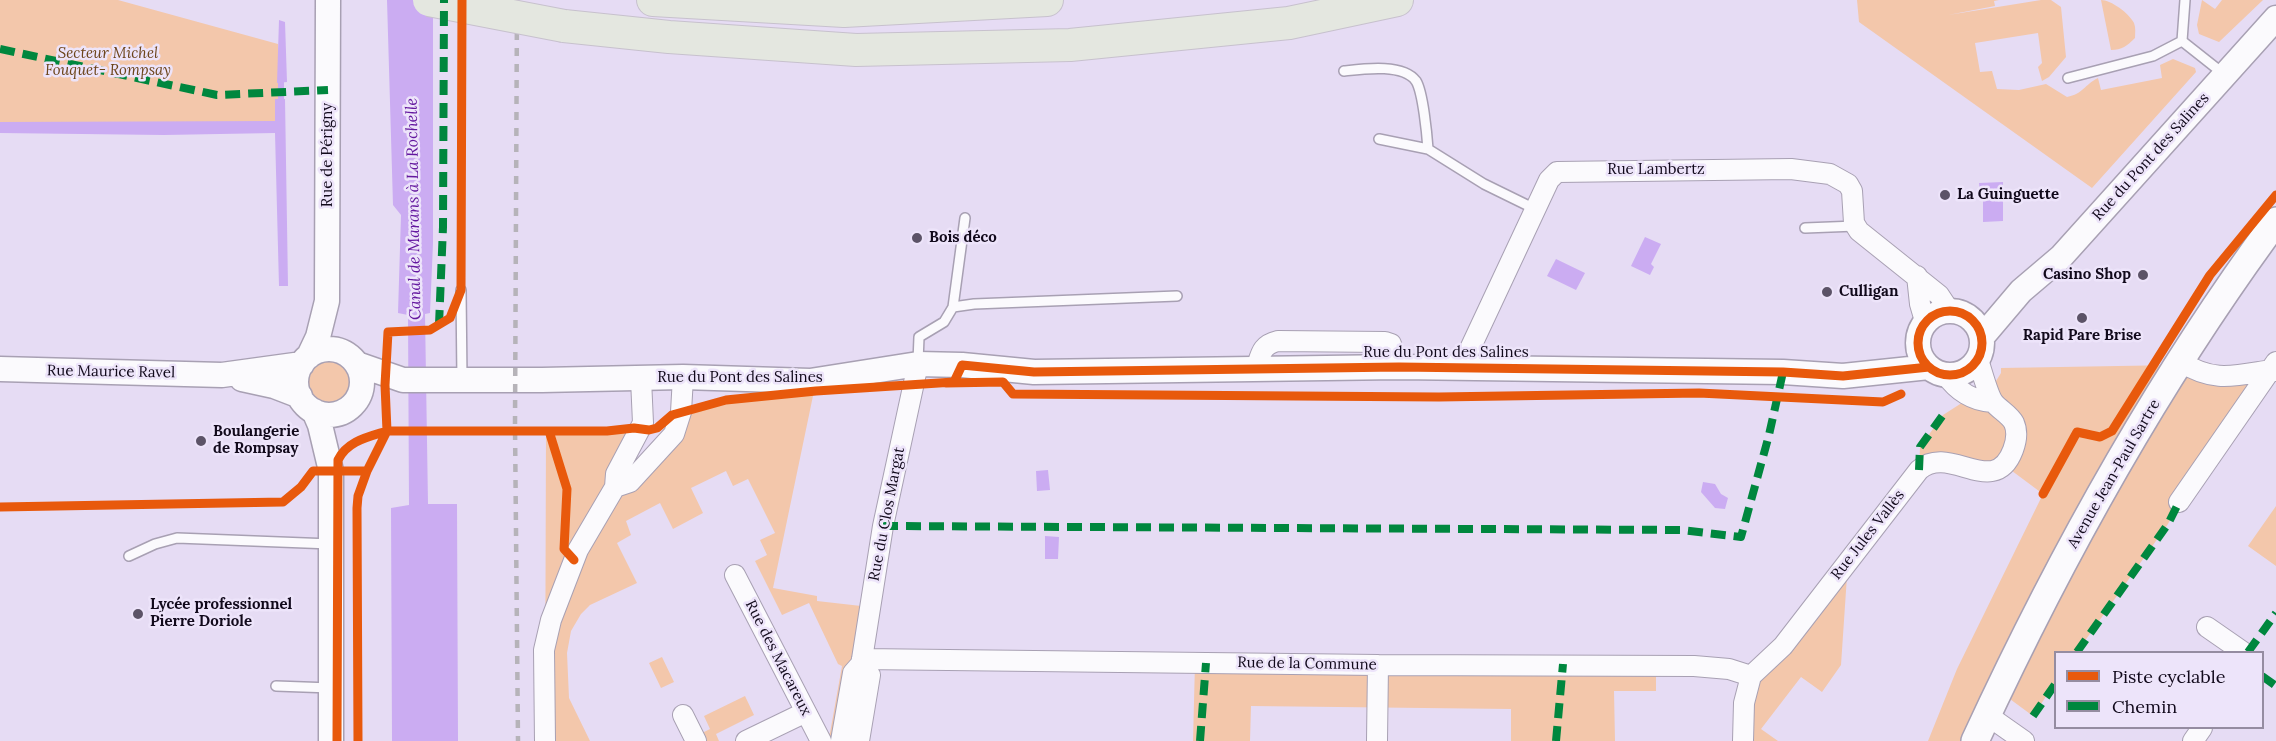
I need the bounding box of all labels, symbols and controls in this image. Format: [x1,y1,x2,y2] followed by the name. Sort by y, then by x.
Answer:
[45,45,171,80] park label: Secteur Michel Fouquet- Rompsay
[2089,89,2213,225] street label: Rue du Pont des Salines
[402,98,426,320] water label: Canal de Marans à La Rochelle
[319,103,337,207] street label: Rue de Périgny
[1607,161,1705,179] street label: Rue Lambertz
[1957,186,2059,204] place label: La Guinguette
[1938,188,1952,202] marker: La Guinguette
[929,229,997,247] place label: Bois déco
[910,231,924,245] marker: Bois déco
[2043,266,2131,284] place label: Casino Shop
[2136,268,2150,282] marker: Casino Shop
[1839,283,1899,301] place label: Culligan
[1820,285,1834,299] marker: Culligan
[2075,311,2089,325] marker: Rapid Pare Brise
[2023,327,2141,345] place label: Rapid Pare Brise
[1363,344,1529,362] street label: Rue du Pont des Salines
[47,362,175,382] street label: Rue Maurice Ravel
[657,369,823,387] street label: Rue du Pont des Salines
[2064,396,2164,552] street label: Avenue Jean-Paul Sartre
[213,423,299,458] place label: Boulangerie de Rompsay
[194,434,208,448] marker: Boulangerie de Rompsay
[865,445,909,583] street label: Rue du Clos Margat
[1828,487,1908,583] street label: Rue Jules Vallès
[150,596,292,631] place label: Lycée professionnel Pierre Doriole
[741,597,815,719] street label: Rue des Macareux
[131,607,145,621] marker: Lycée professionnel Pierre Doriole
[2054,651,2264,729] legend
[1237,654,1377,674] street label: Rue de la Commune
[2112,665,2225,688] text: Piste cyclable
[2112,695,2177,718] text: Chemin

